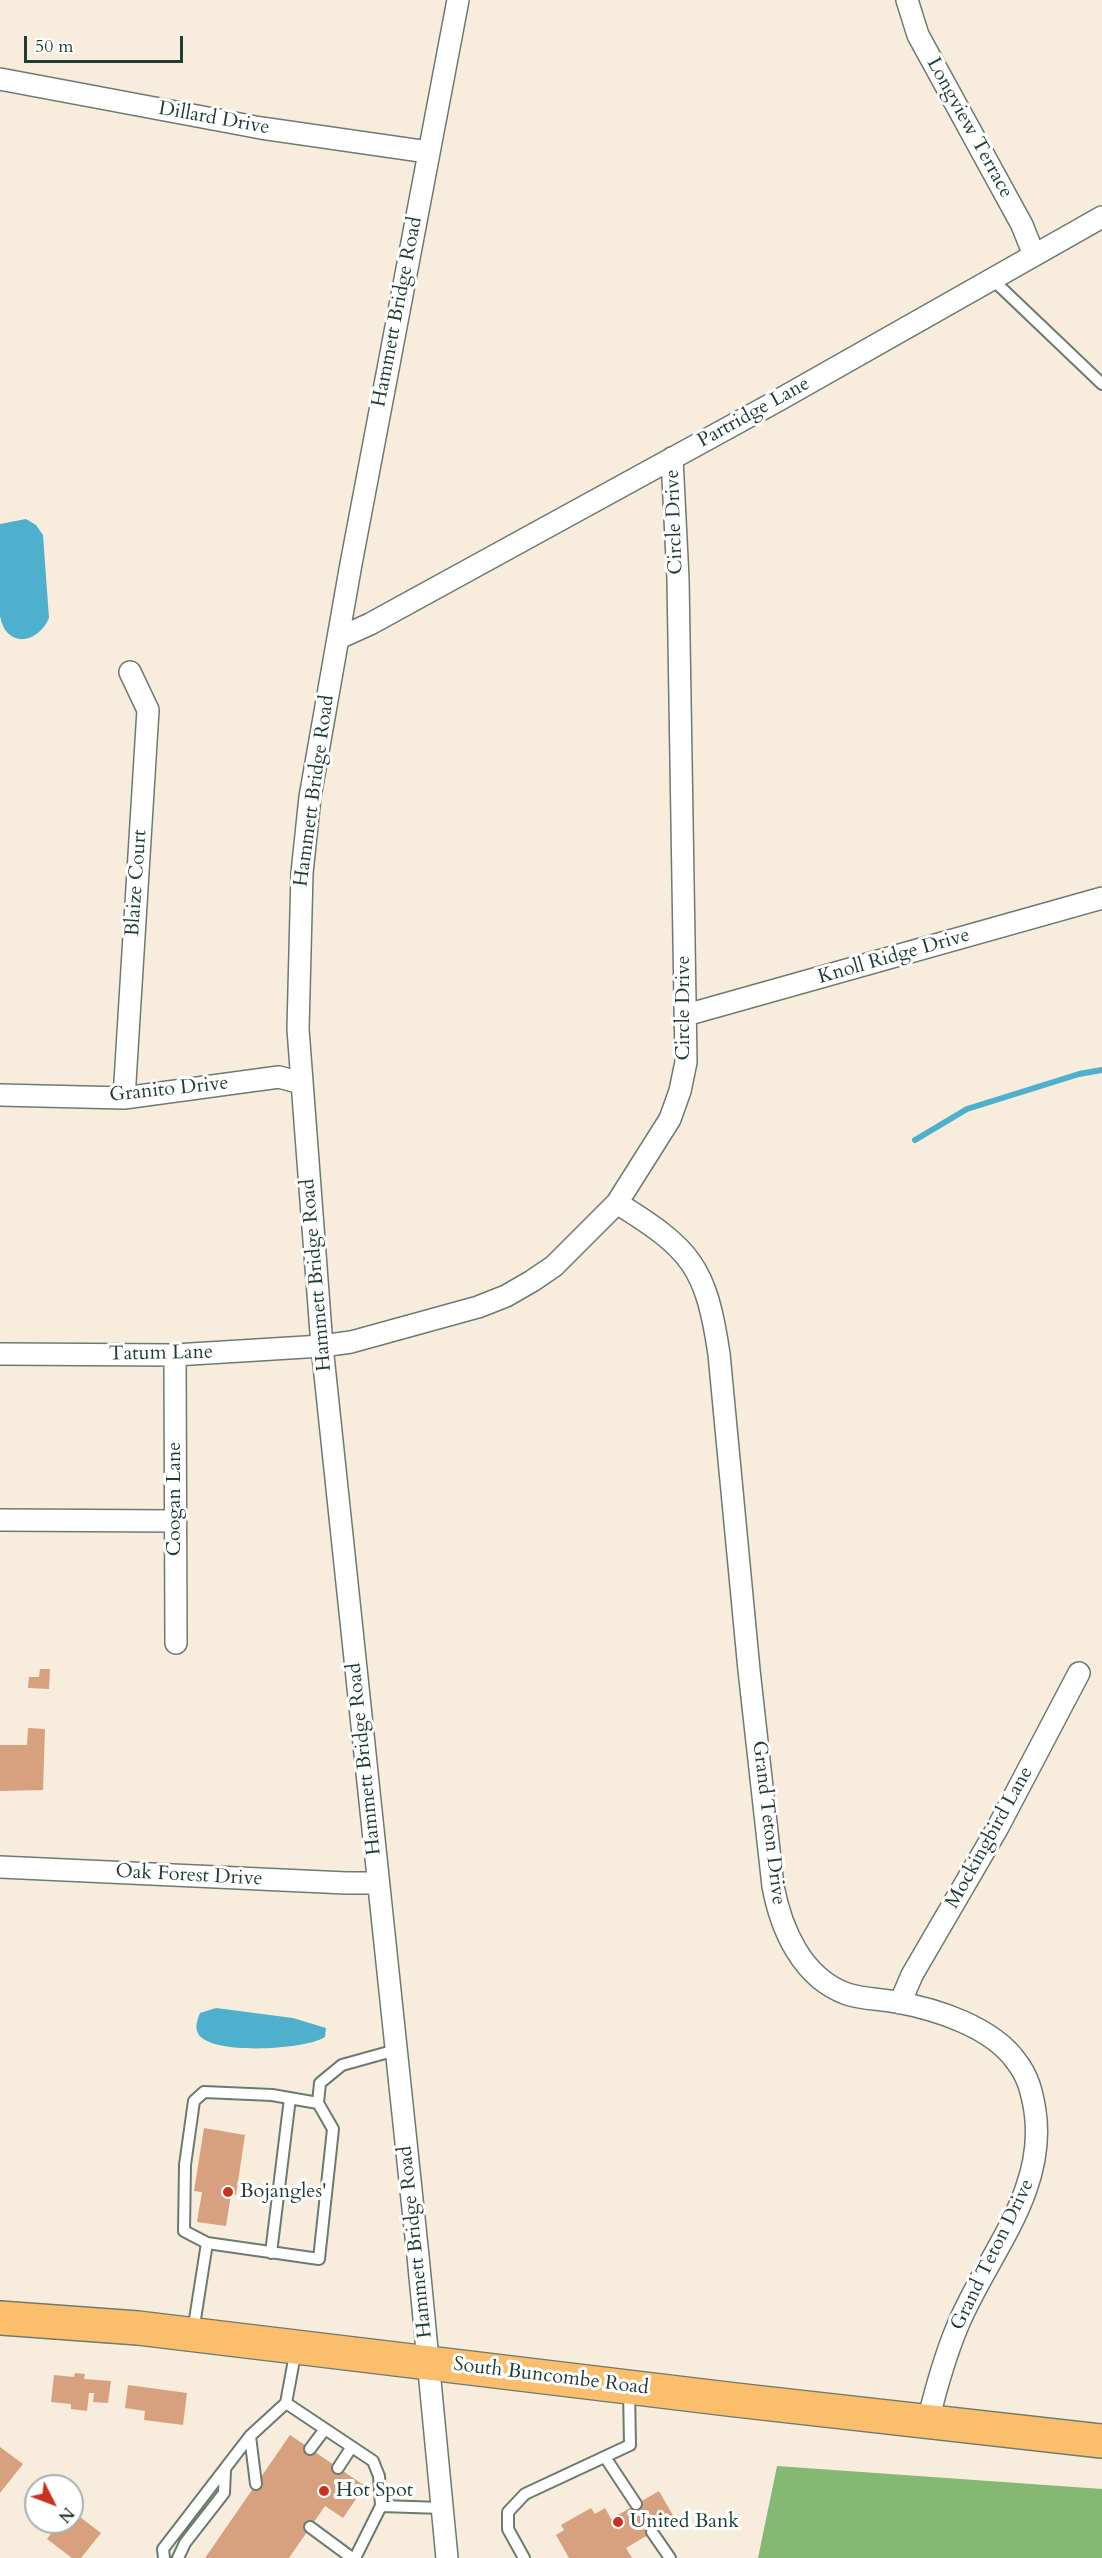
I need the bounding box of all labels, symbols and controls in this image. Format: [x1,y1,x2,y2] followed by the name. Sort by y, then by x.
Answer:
[27,24,186,62] scale bar
[35,34,74,59] text: 50 m
[920,54,1018,202] street label: Longview Terrace
[157,97,271,141] street label: Dillard Drive
[368,215,428,409] street label: Hammett Bridge Road
[694,372,814,454] street label: Partridge Lane
[661,469,689,575] street label: Circle Drive
[290,694,340,888] street label: Hammett Bridge Road
[121,829,153,937] street label: Blaize Court
[815,924,973,990] street label: Knoll Ridge Drive
[672,955,696,1061] street label: Circle Drive
[108,1072,230,1108] street label: Granito Drive
[297,1178,337,1372] street label: Hammett Bridge Road
[109,1341,213,1367] street label: Tatum Lane
[163,1442,187,1556] street label: Coogan Lane
[343,1662,387,1856] street label: Hammett Bridge Road
[746,1740,790,1906] street label: Grand Teton Drive
[941,1763,1039,1913] street label: Mockingbird Lane
[115,1860,263,1892] street label: Oak Forest Drive
[394,2145,438,2339] street label: Hammett Bridge Road
[946,2176,1040,2334] street label: Grand Teton Drive
[240,2180,327,2204] place label: Bojangles'
[221,2185,235,2199] marker: Bojangles'
[452,2353,650,2401] street label: South Buncombe Road
[24,2474,84,2534] north arrow
[336,2479,413,2503] place label: Hot Spot
[317,2484,331,2498] marker: Hot Spot
[53,2502,79,2527] text: N
[630,2510,739,2534] place label: United Bank
[611,2515,625,2529] marker: United Bank

